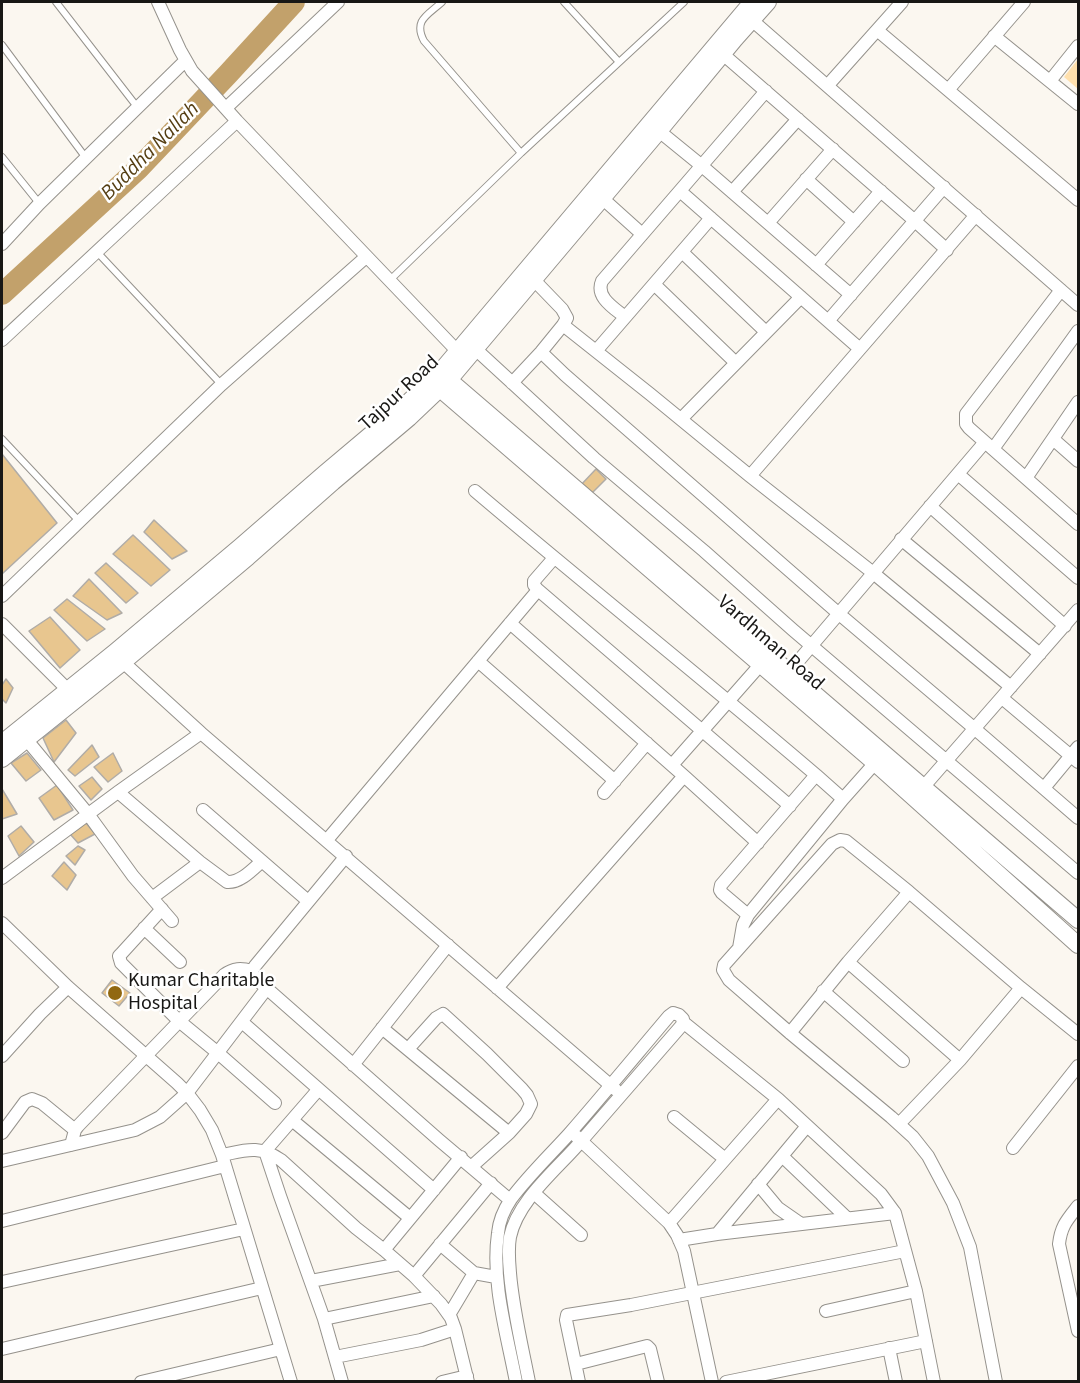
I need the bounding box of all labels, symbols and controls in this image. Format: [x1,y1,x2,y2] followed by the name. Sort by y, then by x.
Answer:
[97,98,205,206] water label: Buddha Nallah
[355,351,445,437] street label: Tajpur Road
[712,591,828,697] street label: Vardhman Road
[128,970,275,1017] place label: Kumar Charitable Hospital
[106,984,124,1002] marker: Kumar Charitable Hospital

